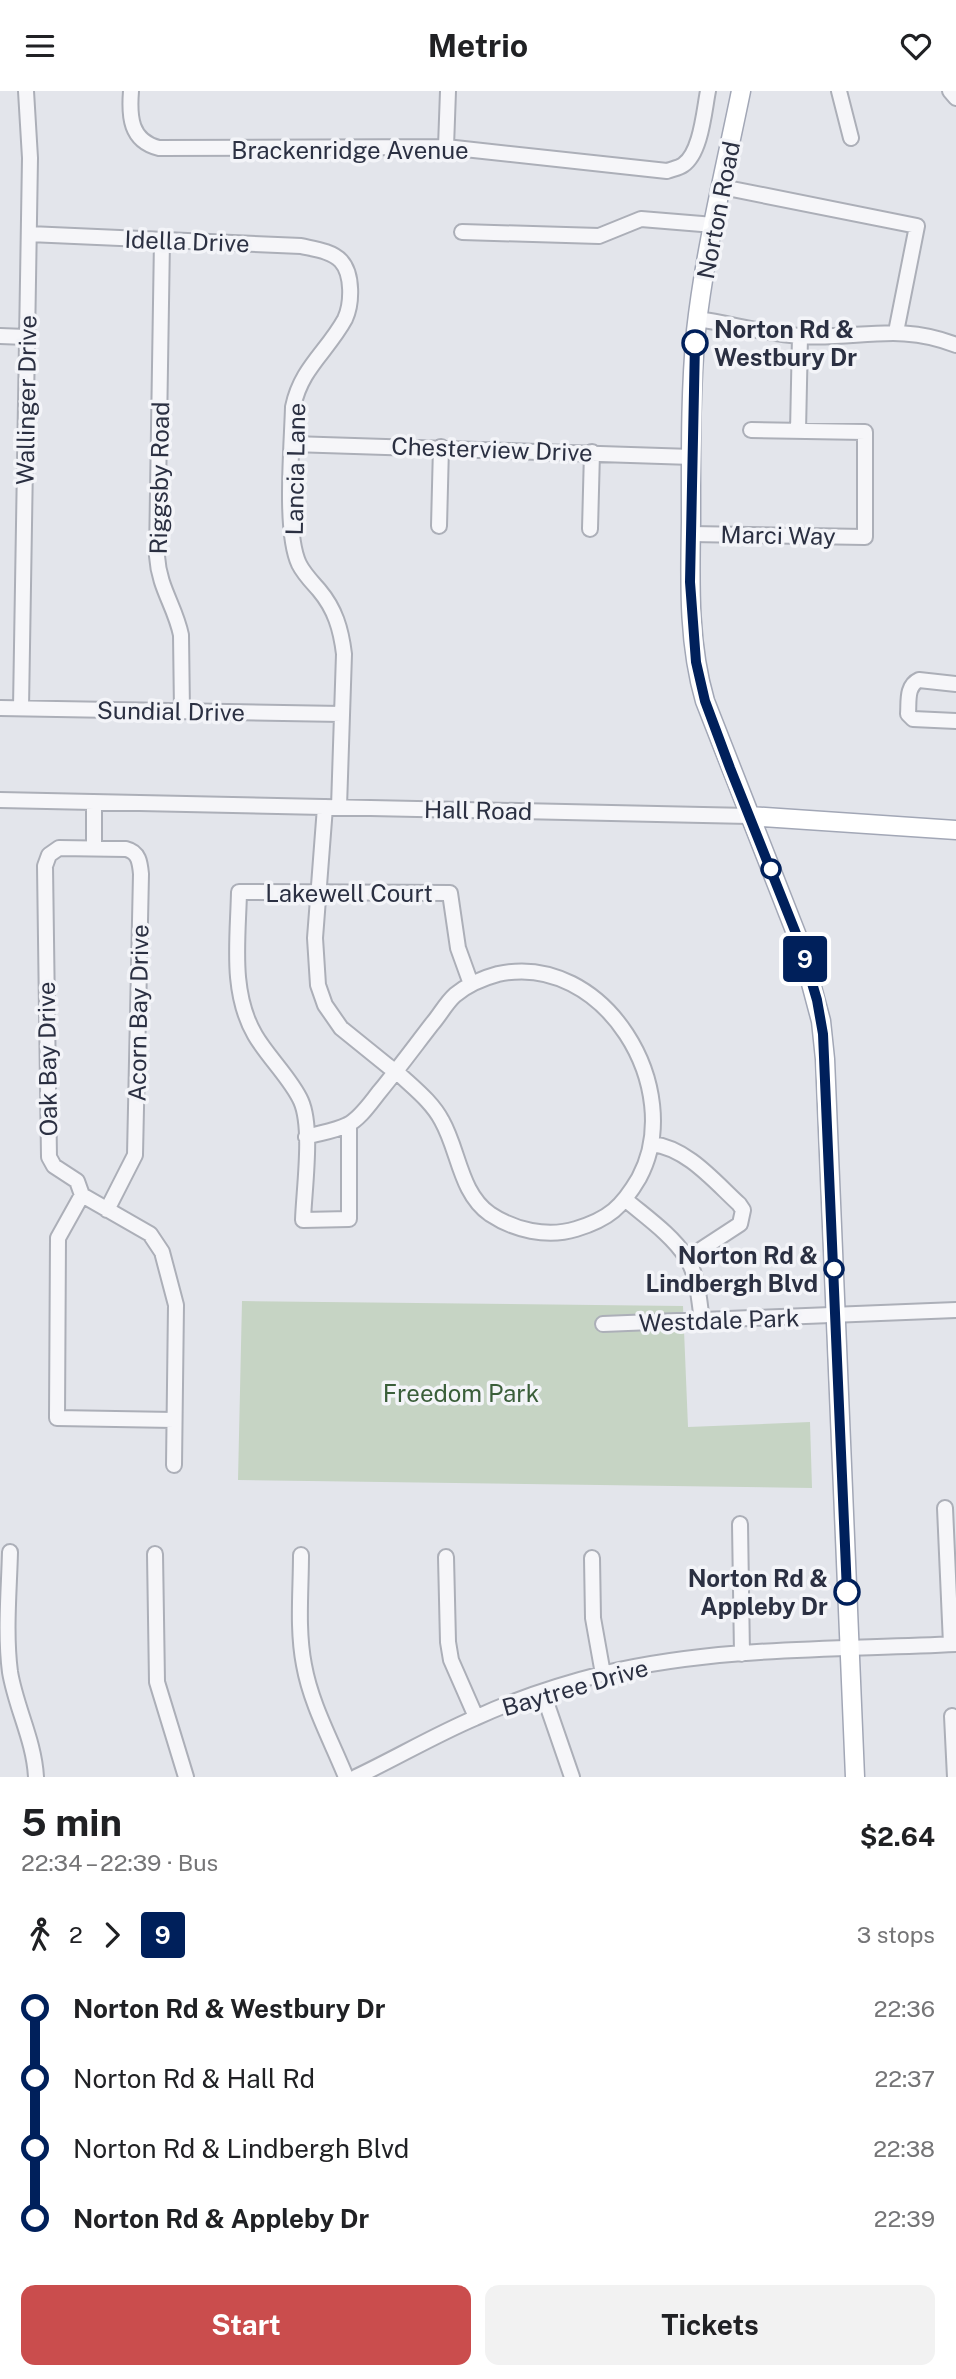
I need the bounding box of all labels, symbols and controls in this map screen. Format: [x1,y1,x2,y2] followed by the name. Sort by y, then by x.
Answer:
[21,27,59,65] icon: menu
[428,27,528,64] text: Metrio
[897,27,935,65] icon: heart
[231,136,469,164] street label: Brackenridge Avenue
[691,139,745,281] street label: Norton Road
[124,225,250,257] street label: Idella Drive
[11,315,41,485] street label: Wallinger Drive
[714,315,857,371] place label: Norton Rd & Westbury Dr
[682,330,708,356] marker: Norton Rd & Westbury Dr
[144,401,174,555] street label: Riggsby Road
[280,402,310,536] street label: Lancia Lane
[391,431,593,467] street label: Chesterview Drive
[720,520,836,550] street label: Marci Way
[97,696,245,726] street label: Sundial Drive
[424,795,532,825] street label: Hall Road
[761,859,781,879] unlabelled marker
[265,879,433,907] street label: Lakewell Court
[122,924,154,1102] street label: Acorn Bay Drive
[782,936,828,982] line badge: 9
[797,945,813,973] text: 9
[32,981,62,1137] street label: Oak Bay Drive
[645,1241,818,1297] place label: Norton Rd & Lindbergh Blvd
[824,1259,844,1279] marker: Norton Rd & Lindbergh Blvd
[638,1303,800,1337] street label: Westdale Park
[383,1379,539,1407] park label: Freedom Park
[688,1564,828,1620] place label: Norton Rd & Appleby Dr
[834,1579,860,1605] marker: Norton Rd & Appleby Dr
[499,1653,651,1721] street label: Baytree Drive
[21,1800,122,1845] text: 5 min
[860,1821,935,1852] text: $2.64
[21,1849,218,1876] text: 22:34 – 22:39 · Bus
[21,1916,59,1954] icon: walk
[93,1916,131,1954] icon: forward
[69,1921,83,1948] text: 2
[155,1921,171,1949] text: 9
[857,1921,935,1948] text: 3 stops
[73,1993,385,2024] text: Norton Rd & Westbury Dr
[874,1995,935,2022] text: 22:36
[73,2063,315,2094] text: Norton Rd & Hall Rd
[875,2065,935,2092] text: 22:37
[73,2133,409,2164] text: Norton Rd & Lindbergh Blvd
[873,2135,935,2162] text: 22:38
[73,2203,369,2234] text: Norton Rd & Appleby Dr
[874,2205,935,2232] text: 22:39
[21,2285,471,2365] button: Start
[485,2285,935,2365] button: Tickets

